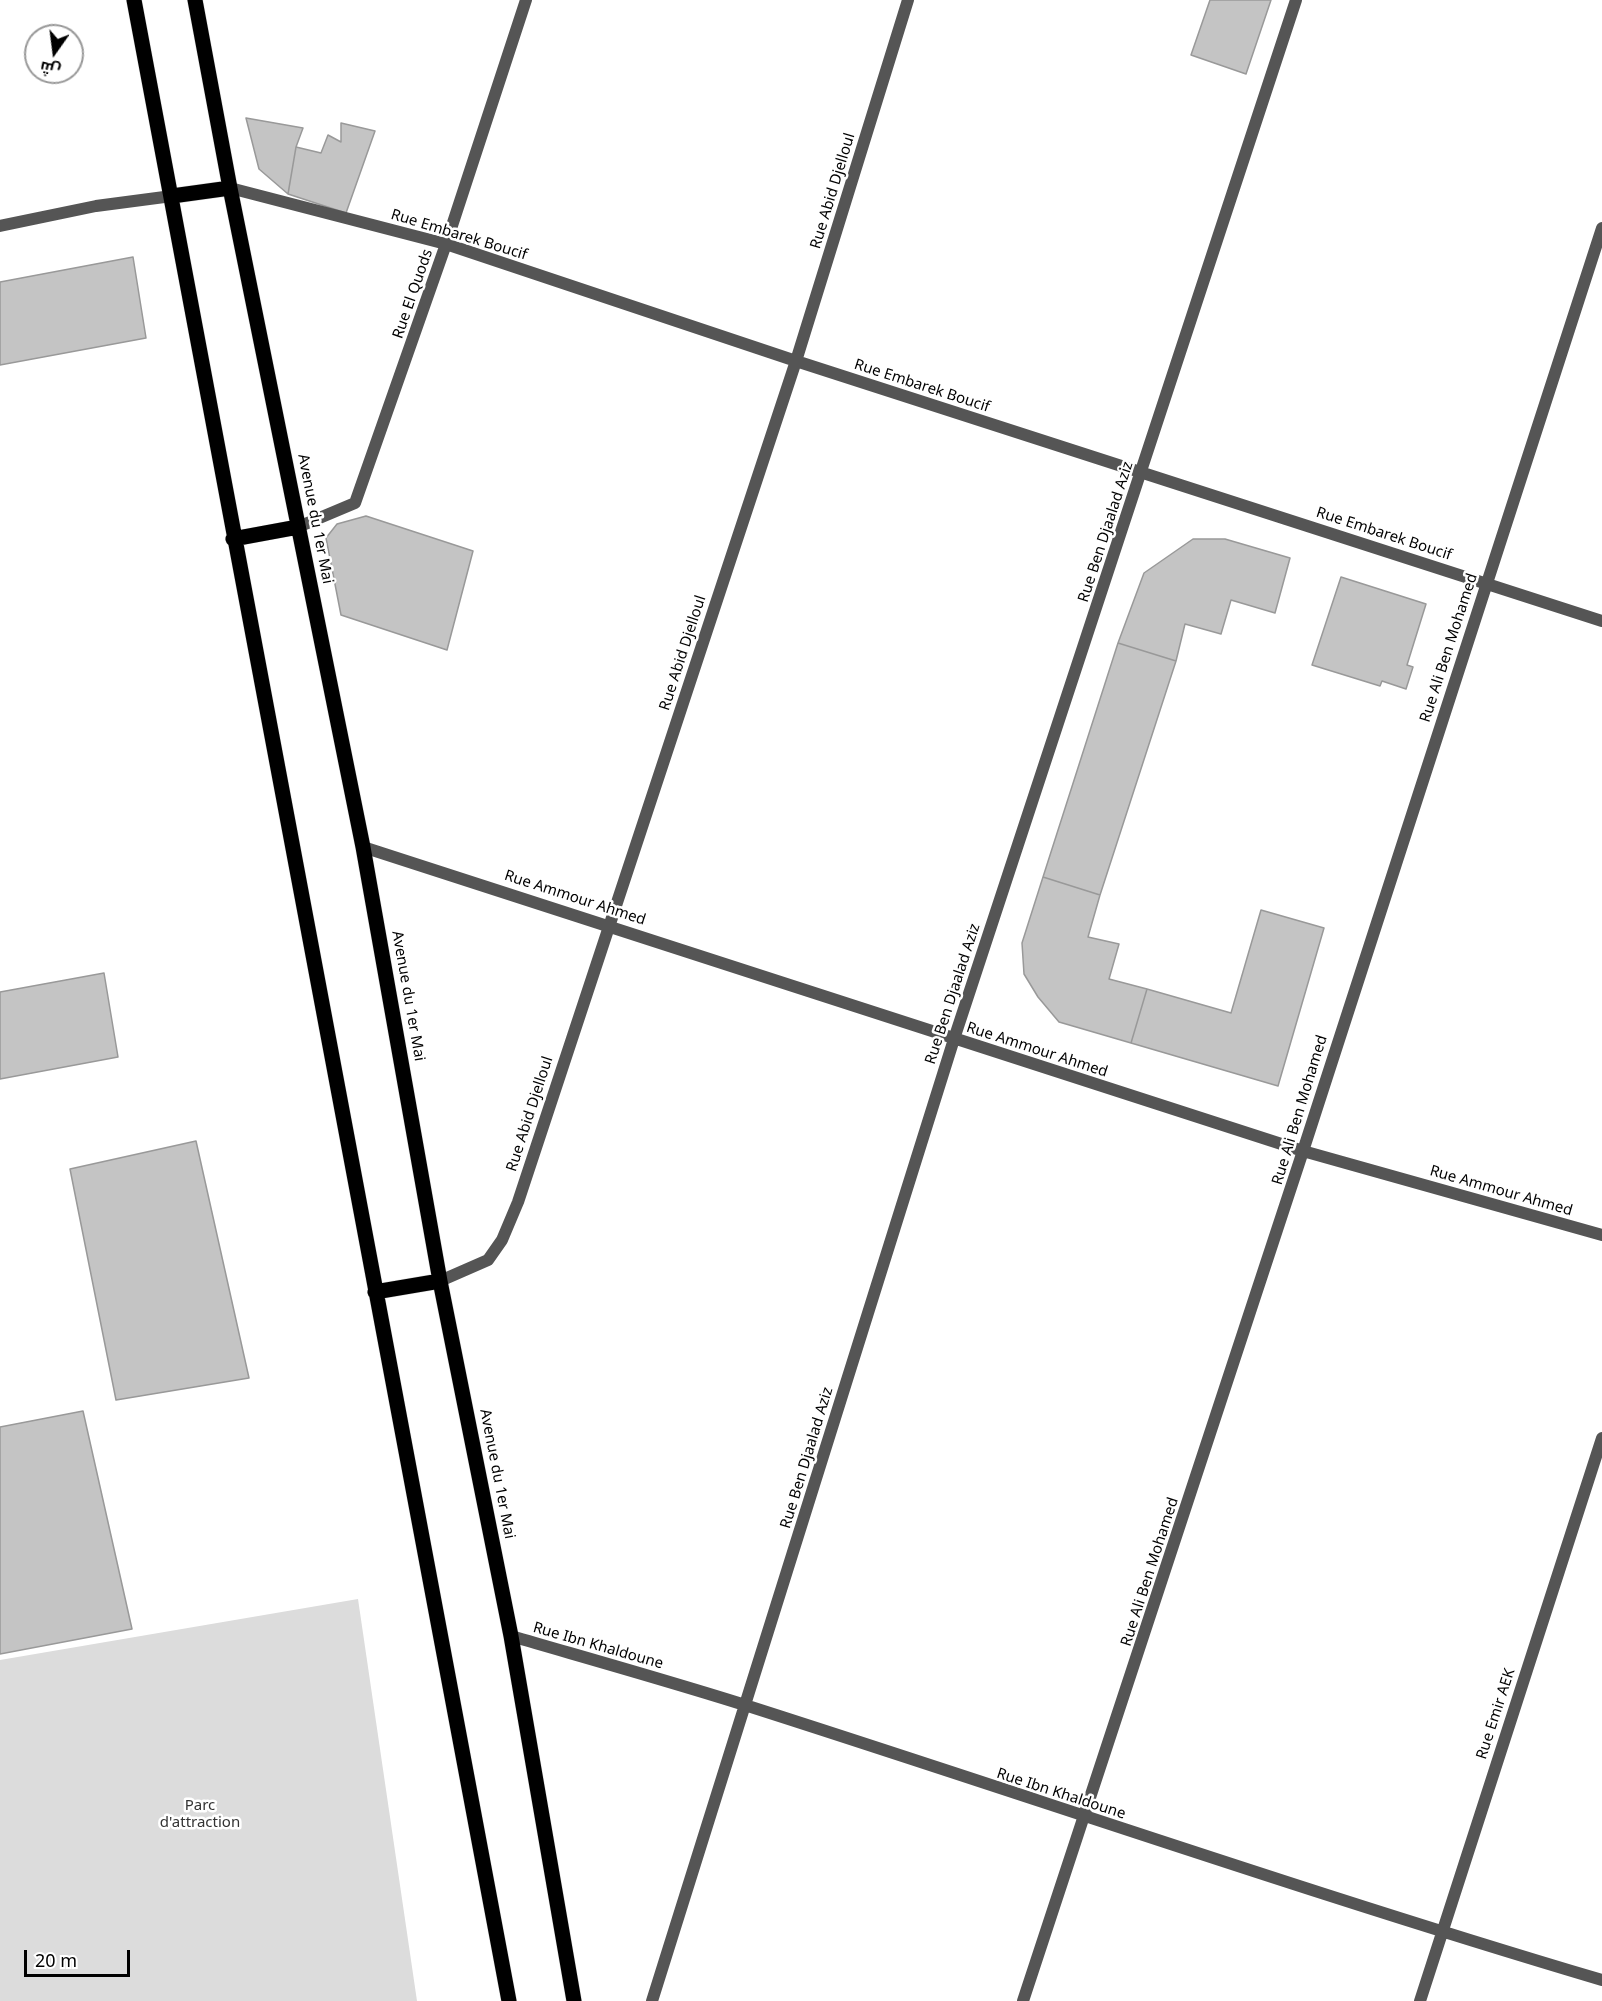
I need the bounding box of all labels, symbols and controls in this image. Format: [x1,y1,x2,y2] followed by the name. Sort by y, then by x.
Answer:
[24,24,84,84] north arrow
[38,56,63,83] text: ش
[807,131,859,251] street label: Rue Abid Djelloul
[389,206,529,264] street label: Rue Embarek Boucif
[389,247,437,341] street label: Rue El Quods
[852,356,992,416] street label: Rue Embarek Boucif
[294,453,336,585] street label: Avenue du 1er Mai
[1075,459,1137,605] street label: Rue Ben Djaalad Aziz
[1314,504,1454,564] street label: Rue Embarek Boucif
[1416,571,1482,725] street label: Rue Ali Ben Mohamed
[656,593,710,713] street label: Rue Abid Djelloul
[502,867,648,929] street label: Rue Ammour Ahmed
[922,921,984,1067] street label: Rue Ben Djaalad Aziz
[388,929,428,1063] street label: Avenue du 1er Mai
[964,1019,1110,1081] street label: Rue Ammour Ahmed
[1269,1033,1331,1187] street label: Rue Ali Ben Mohamed
[503,1054,557,1174] street label: Rue Abid Djelloul
[1428,1162,1574,1220] street label: Rue Ammour Ahmed
[777,1385,837,1531] street label: Rue Ben Djaalad Aziz
[476,1408,518,1540] street label: Avenue du 1er Mai
[1117,1495,1183,1649] street label: Rue Ali Ben Mohamed
[531,1619,665,1673] street label: Rue Ibn Khaldoune
[1473,1666,1519,1762] street label: Rue Emir AEK
[994,1765,1128,1823] street label: Rue Ibn Khaldoune
[160,1797,240,1832] park label: Parc d'attraction
[27,1938,134,1976] scale bar
[35,1948,77,1972] text: 20 m

